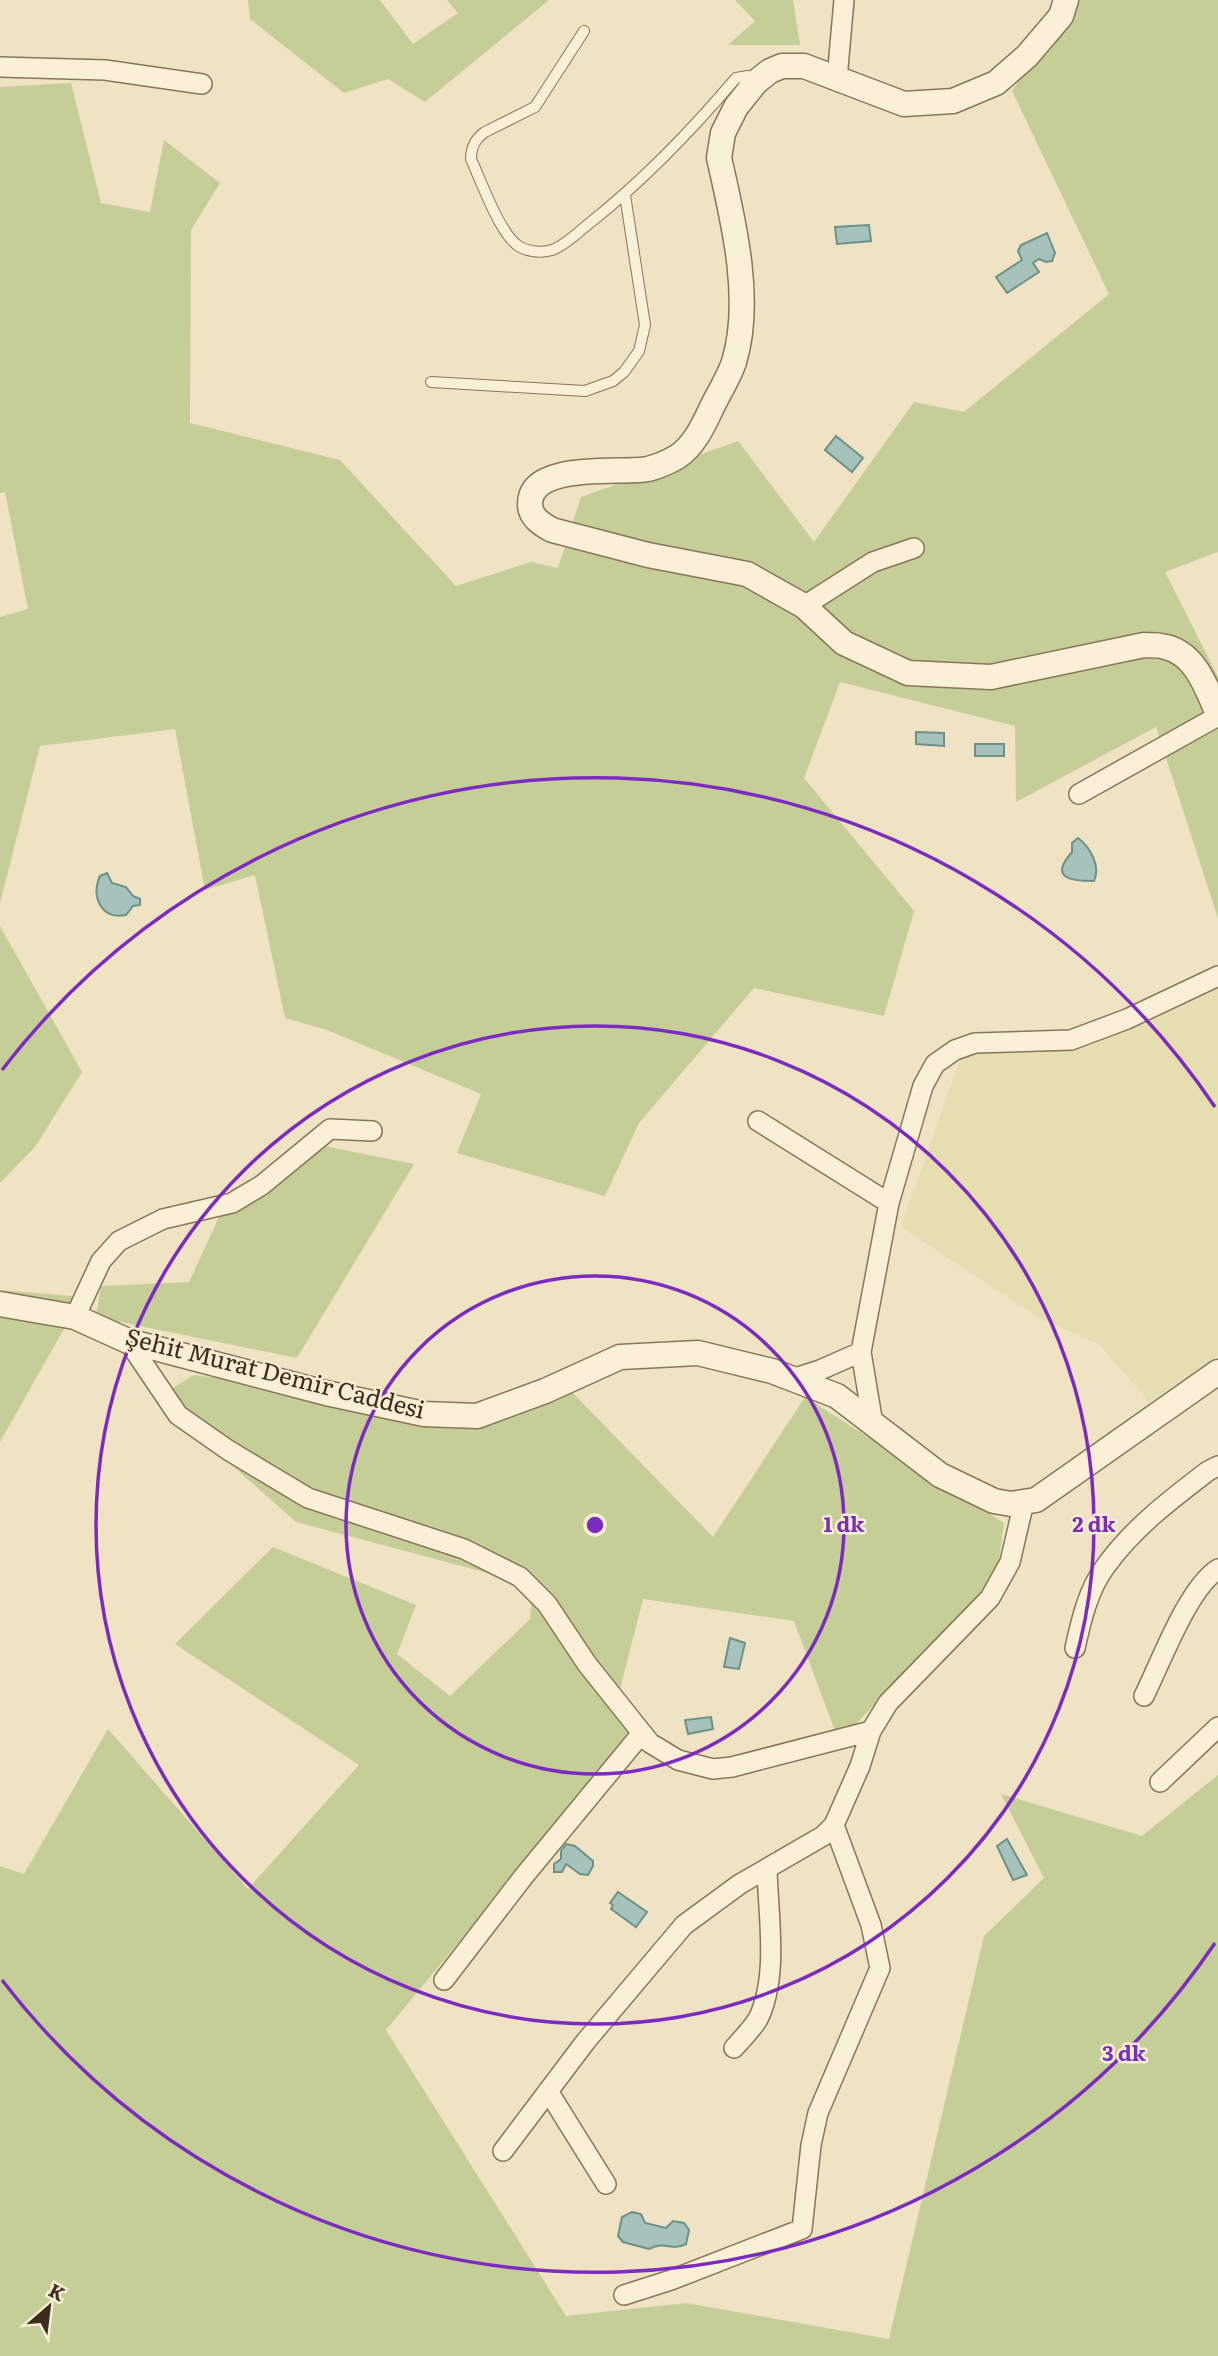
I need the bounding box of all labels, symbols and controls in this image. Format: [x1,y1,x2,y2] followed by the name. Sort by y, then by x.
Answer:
[122,1317,429,1426] street label: Şehit Murat Demir Caddesi
[824,1507,865,1538] text: 1 dk
[1072,1507,1117,1538] text: 2 dk
[583,1513,607,1537] centre of rings
[1102,2036,1147,2067] text: 3 dk
[14,2272,84,2342] north arrow
[44,2275,71,2307] text: K

